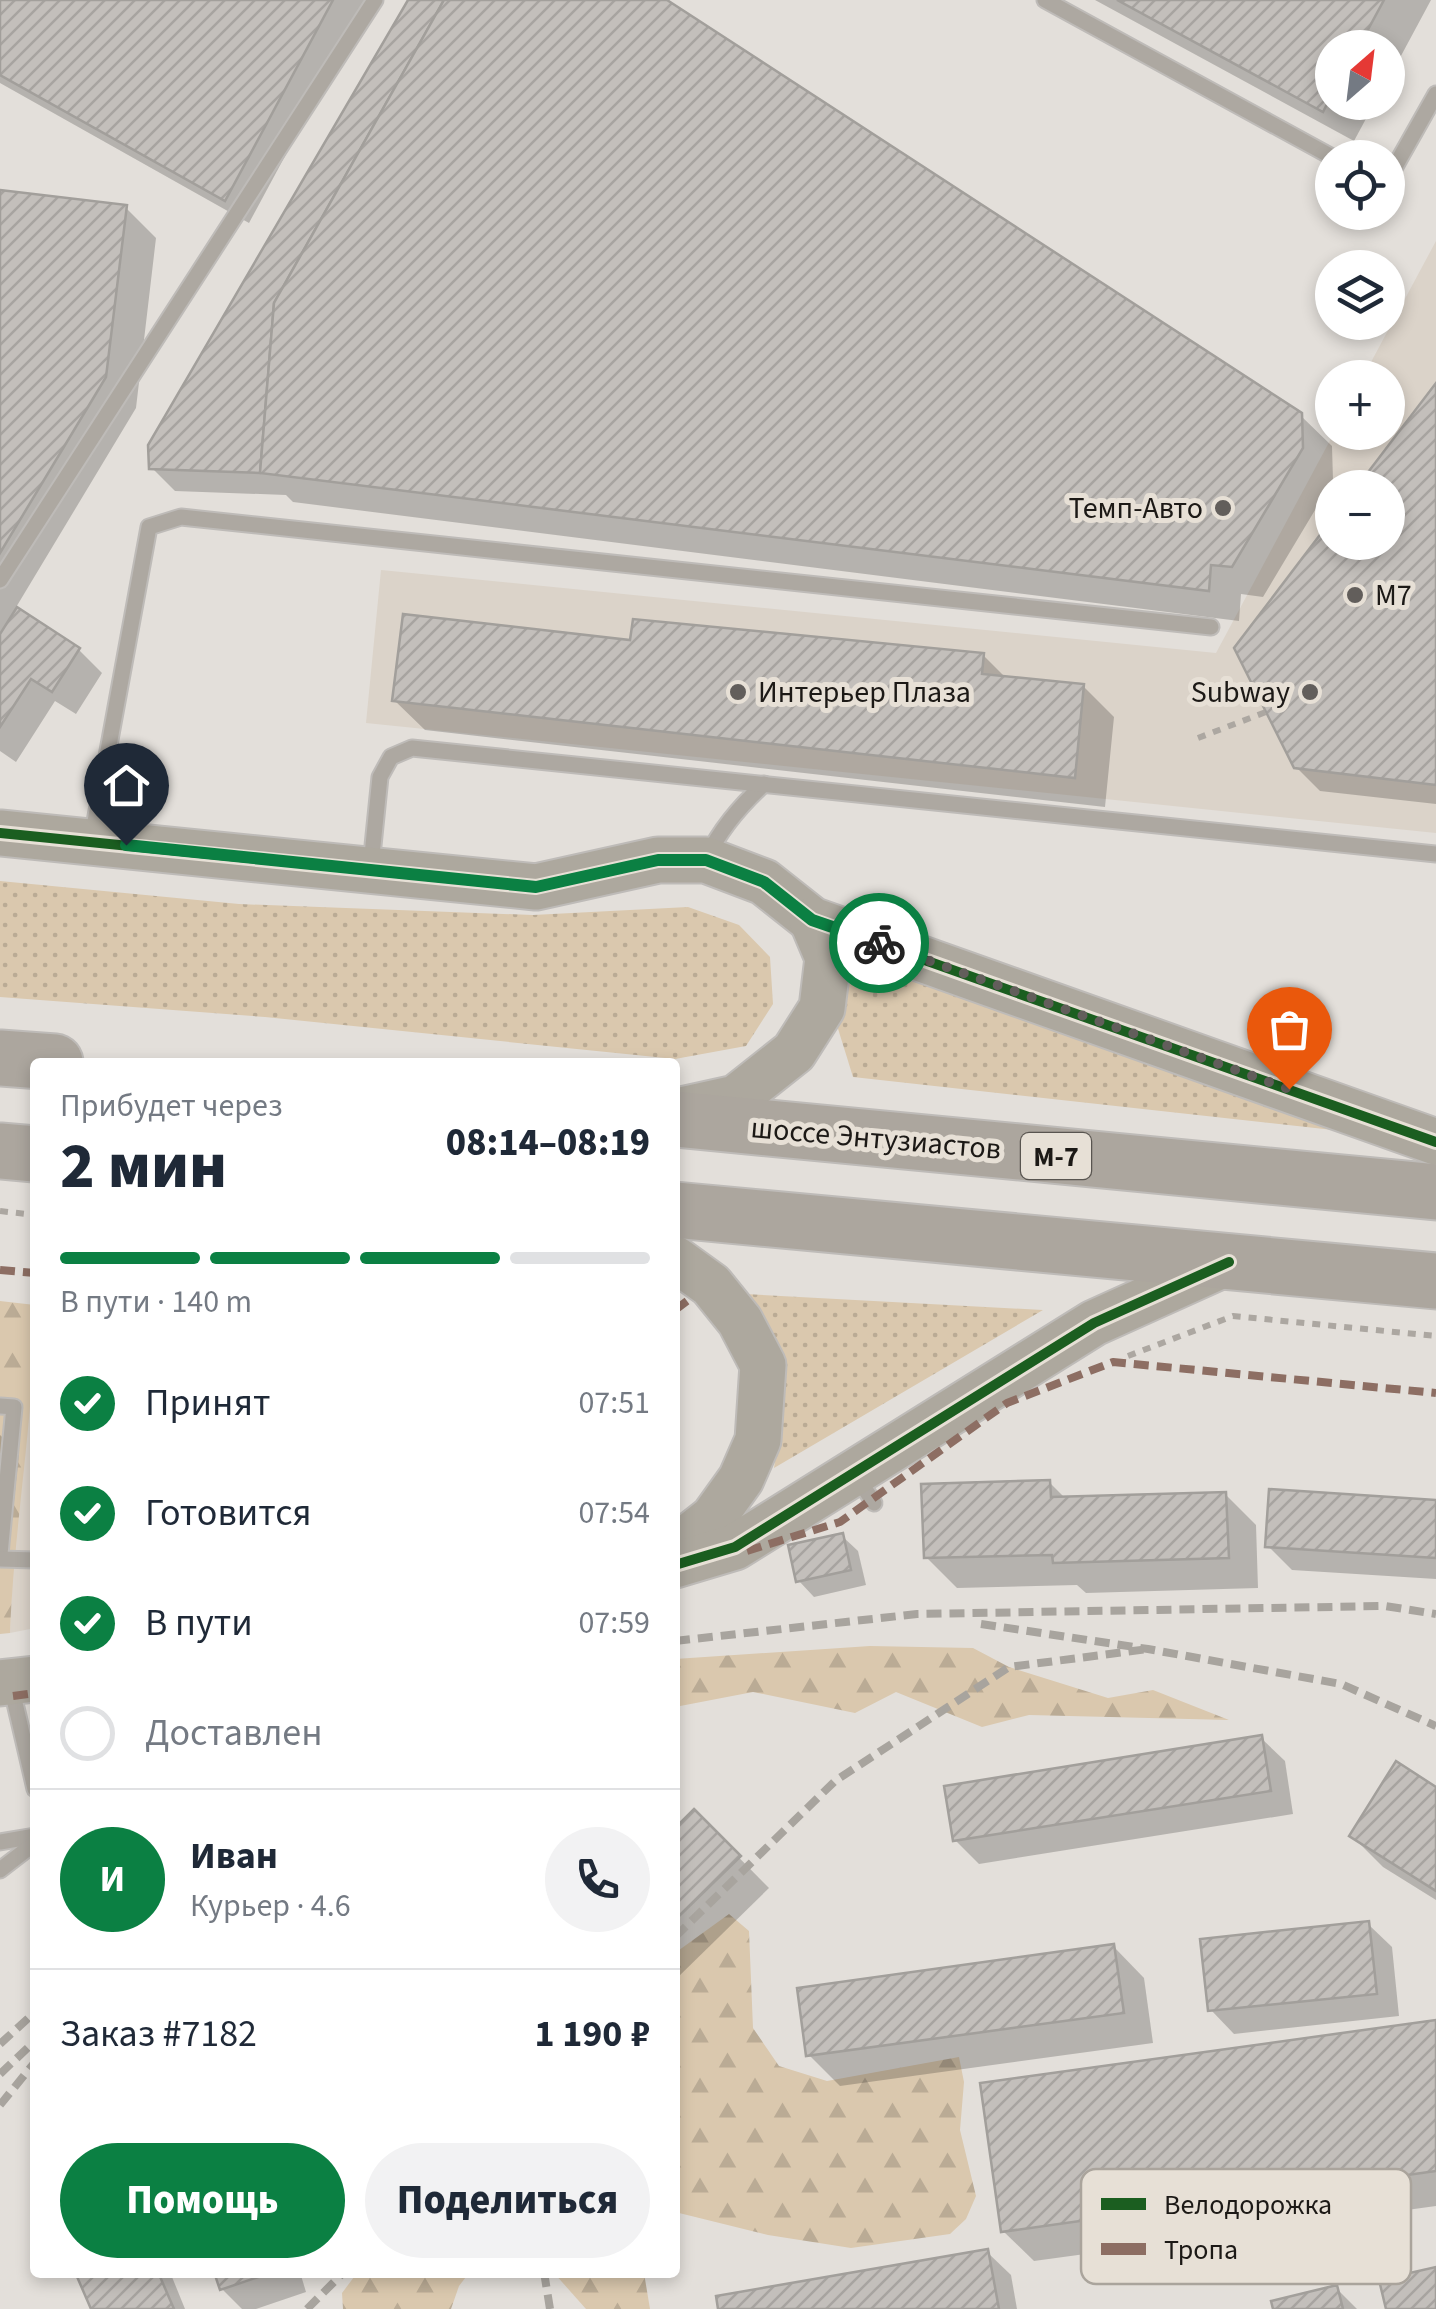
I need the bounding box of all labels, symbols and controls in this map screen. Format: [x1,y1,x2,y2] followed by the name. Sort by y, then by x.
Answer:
[1315,30,1405,120] north arrow
[1315,30,1405,560] map controls
[1315,140,1405,230] button: locate
[1315,250,1405,340] button: layers
[1315,360,1405,450] button: +
[1315,470,1405,560] button: −
[1069,487,1203,530] place label: Темп-Авто
[1212,497,1234,519] marker: Темп-Авто
[1375,574,1412,617] place label: М7
[1344,584,1366,606] marker: М7
[758,671,971,714] place label: Интерьер Плаза
[1191,671,1290,714] place label: Subway
[727,681,749,703] marker: Интерьер Плаза
[1299,681,1321,703] marker: Subway
[84,743,169,846] pin
[99,758,154,813] icon: home
[829,893,929,993] courier
[852,916,907,971] icon: bike
[1247,987,1332,1090] pin
[1262,1002,1317,1057] icon: bag
[60,1083,283,1129] text: Прибудет через
[749,1106,1003,1171] street label: шоссе Энтузиастов
[446,1116,650,1170] text: 08:14–08:19
[60,1120,227,1213] text: 2 мин
[1021,1133,1091,1179] road number: М-7
[60,1279,252,1325] text: В пути · 140 m
[60,1376,115,1431] icon: check
[145,1376,270,1430] text: Принят
[578,1380,650,1426] text: 07:51
[60,1486,115,1541] icon: check
[145,1486,312,1540] text: Готовится
[578,1490,650,1536] text: 07:54
[60,1596,115,1651] icon: check
[145,1596,253,1650] text: В пути
[578,1600,650,1646] text: 07:59
[145,1706,323,1760] text: Доставлен
[545,1827,650,1932] button: phone
[190,1829,278,1883] text: Иван
[100,1852,125,1906] text: И
[190,1883,351,1929] text: Курьер · 4.6
[60,2007,257,2061] text: Заказ #7182
[534,2007,650,2061] text: 1 190 ₽
[60,2143,345,2258] button: Помощь
[365,2143,650,2258] button: Поделиться
[1081,2169,1411,2284] legend
[1164,2185,1332,2225] text: Велодорожка
[1164,2230,1238,2270] text: Тропа

